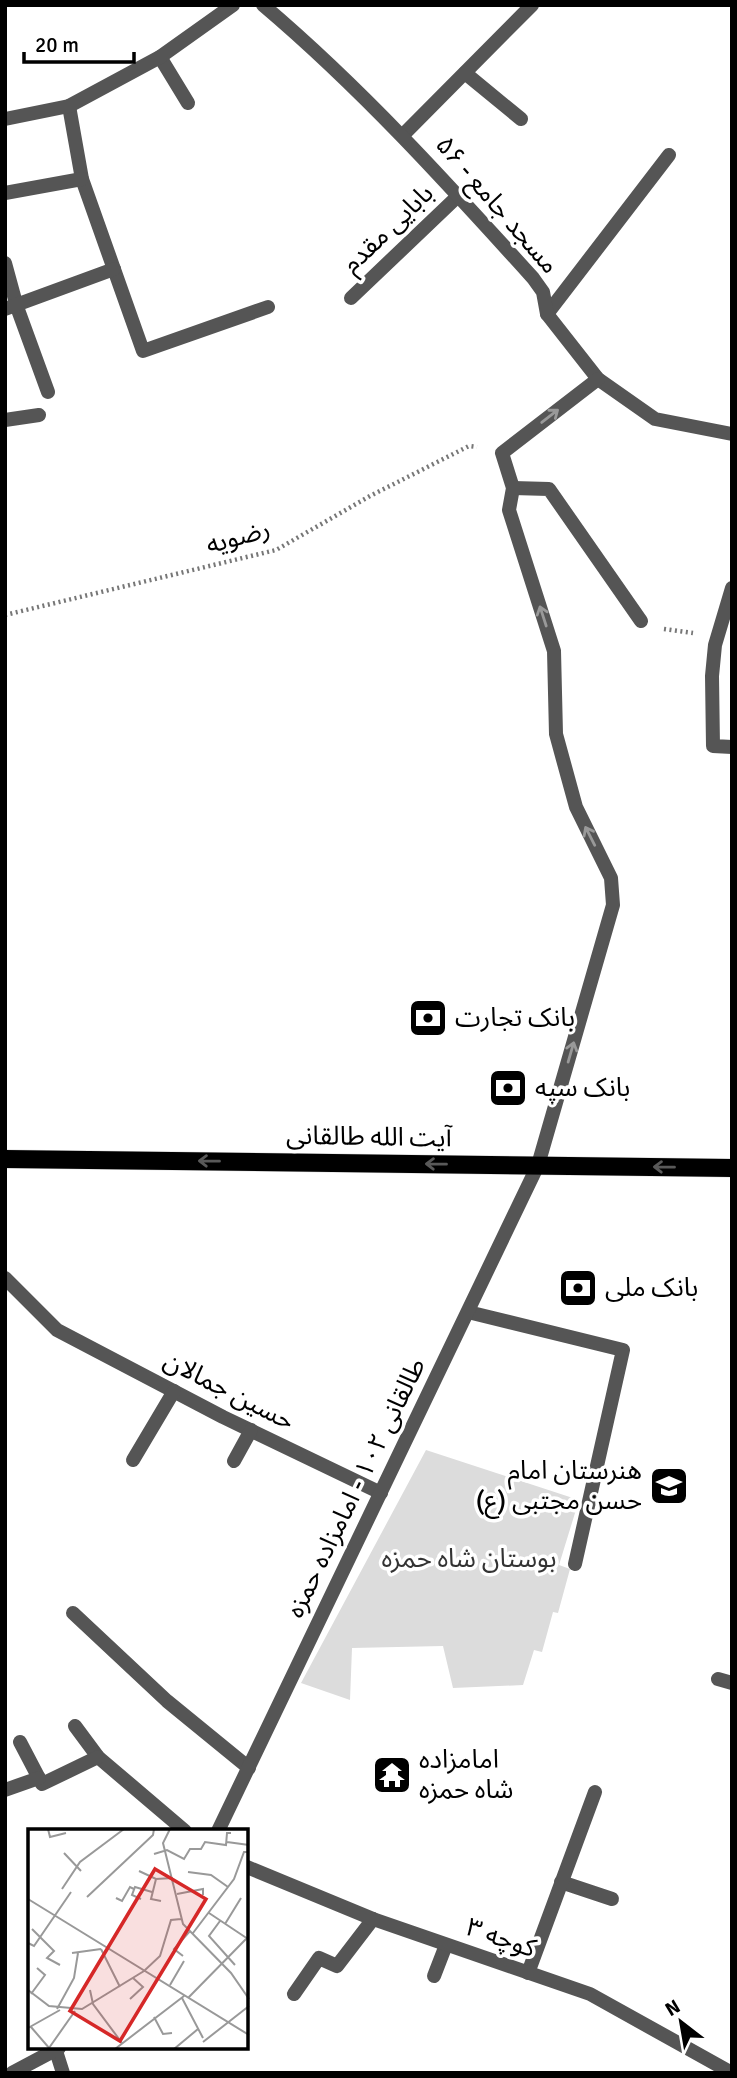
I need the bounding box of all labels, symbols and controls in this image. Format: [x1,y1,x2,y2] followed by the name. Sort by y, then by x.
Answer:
[24,21,135,65] scale bar
[35,32,79,58] text: 20 m
[426,129,566,283] street label: ۵۶ - مسجد جامع
[336,178,442,283] street label: بابایی مقدم
[540,409,559,424] one-way arrow
[202,513,274,561] street label: رضویه
[536,606,548,628] one-way arrow
[583,826,597,847] one-way arrow
[407,997,449,1039] bank icon: بانک تجارت
[455,1002,575,1034] place label: بانک تجارت
[565,1042,578,1064] one-way arrow
[487,1067,529,1109] bank icon: بانک سپه
[535,1072,630,1104] place label: بانک سپه
[286,1120,453,1154] street label: آیت الله طالقانی
[197,1154,220,1168] one-way arrow
[425,1157,448,1171] one-way arrow
[652,1160,675,1174] one-way arrow
[557,1267,599,1309] bank icon: بانک ملی
[605,1272,698,1304] place label: بانک ملی
[158,1344,300,1438] street label: حسین جمالان
[279,1353,433,1623] street label: طالقانی ۱۰۲ - امامزاده حمزه
[476,1455,642,1519] place label: هنرستان امام حسن مجتبی (ع)
[648,1465,690,1507] school or university icon: هنرستان امام حسن مجتبی (ع)
[382,1543,556,1575] park label: بوستان شاه حمزه
[419,1744,513,1806] place label: امامزاده شاه حمزه
[371,1754,413,1796] temple icon: امامزاده شاه حمزه
[28,1829,248,2050] inset map
[462,1911,540,1965] street label: کوچه ۳
[646,1987,716,2057] north arrow
[661,1995,685,2022] text: N

